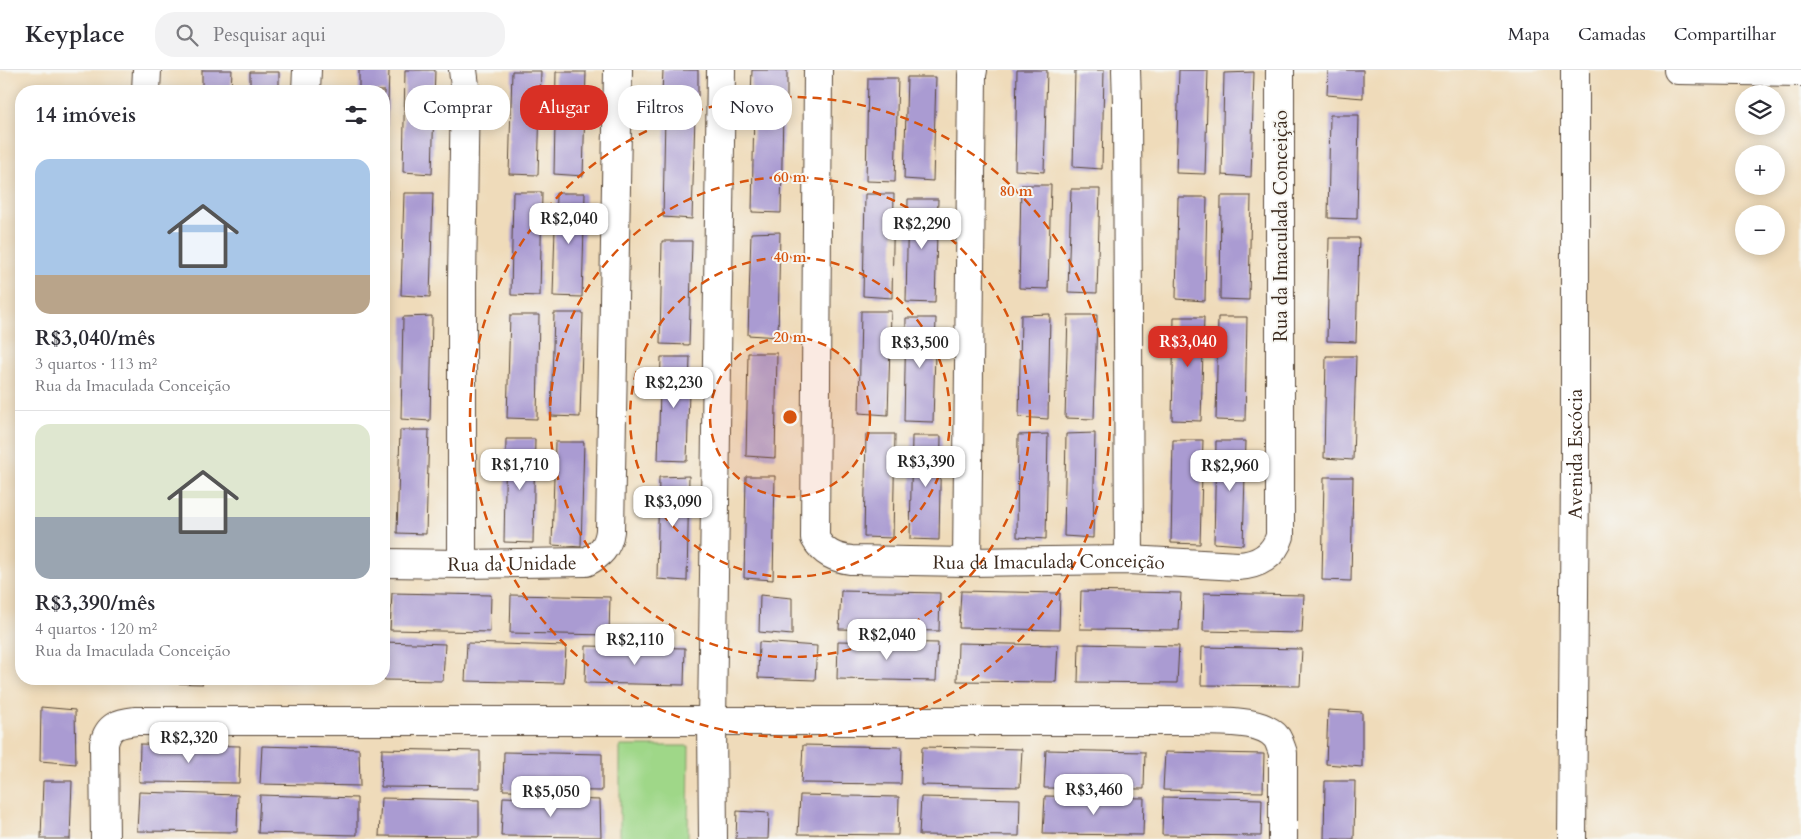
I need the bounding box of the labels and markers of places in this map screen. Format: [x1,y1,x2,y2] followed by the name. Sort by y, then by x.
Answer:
[523,202,615,245] pin: R$2,040
[876,208,968,250] pin: R$2,290
[874,326,966,369] pin: R$3,500
[1142,326,1234,368] pin: R$3,040
[628,366,720,409] pin: R$2,230
[781,408,799,426] centre of rings
[880,446,972,488] pin: R$3,390
[474,448,566,491] pin: R$1,710
[1184,450,1276,492] pin: R$2,960
[627,486,719,528] pin: R$3,090
[841,618,933,661] pin: R$2,040
[589,624,681,666] pin: R$2,110
[143,722,235,764] pin: R$2,320
[1048,774,1140,816] pin: R$3,460
[505,776,597,818] pin: R$5,050

